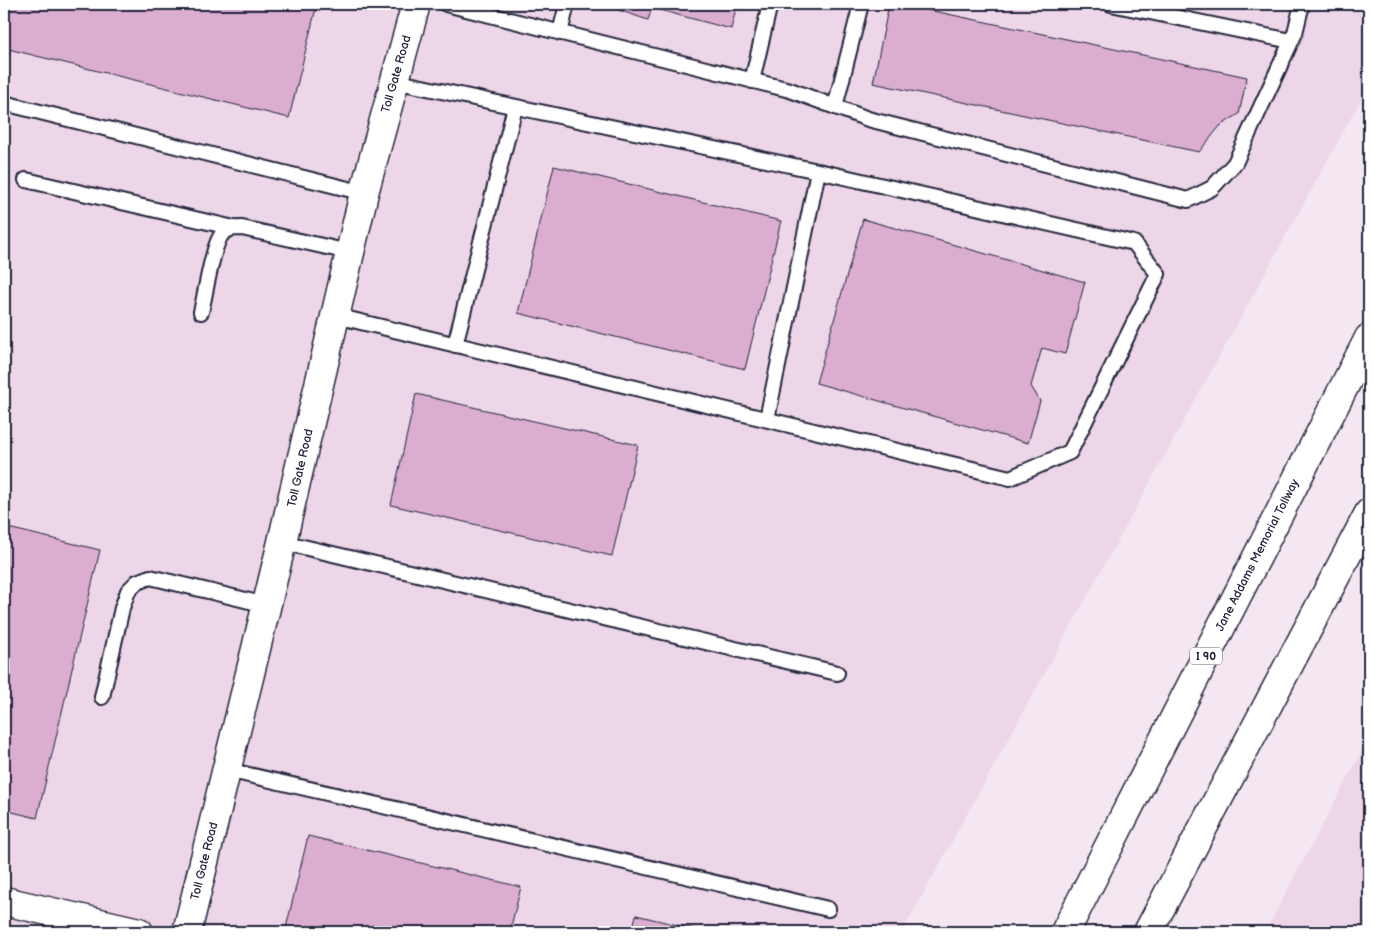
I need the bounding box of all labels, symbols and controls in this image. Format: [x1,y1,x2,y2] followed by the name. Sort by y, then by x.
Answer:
[378,34,415,115] street label: Toll Gate Road
[284,427,317,509] street label: Toll Gate Road
[1212,476,1303,634] street label: Jane Addams Memorial Tollway
[1190,648,1222,664] road number: I 90
[188,820,221,902] street label: Toll Gate Road

